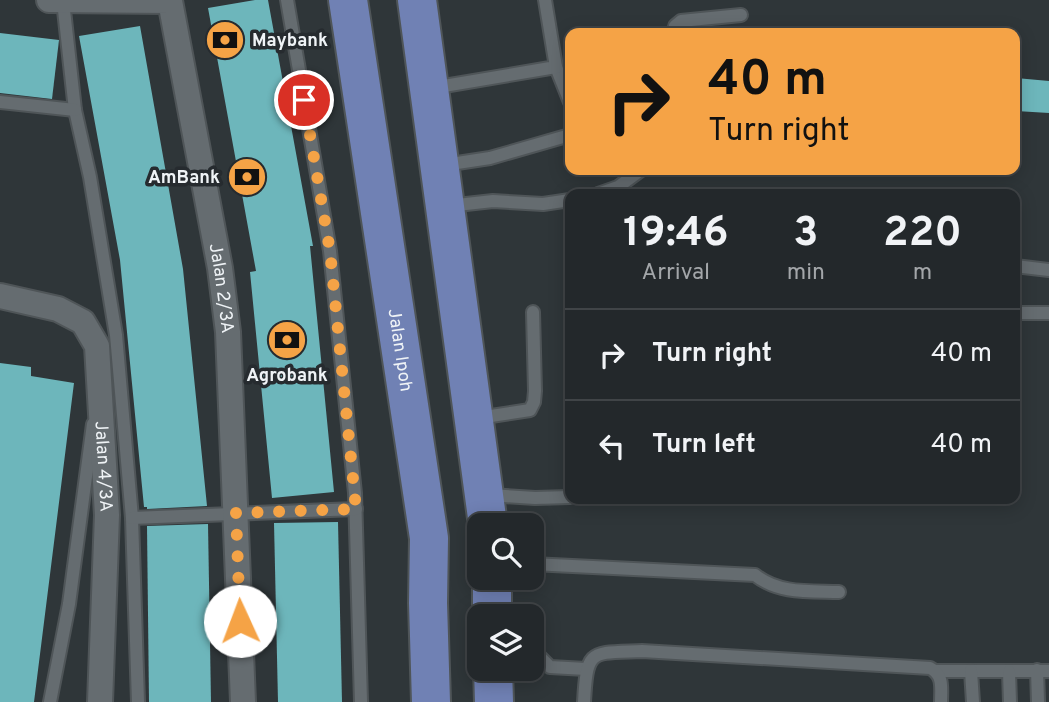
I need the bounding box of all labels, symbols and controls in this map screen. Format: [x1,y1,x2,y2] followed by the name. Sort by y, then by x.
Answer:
[204,19,246,61] bank icon: Maybank
[252,30,328,53] place label: Maybank
[708,51,827,113] text: 40 m
[593,56,684,147] icon: right
[274,70,334,130] pin
[285,81,323,119] icon: arrive
[708,112,850,152] text: Turn right
[226,156,268,198] bank icon: AmBank
[148,167,220,190] place label: AmBank
[623,208,729,261] text: 19:46
[793,208,818,261] text: 3
[883,208,962,261] text: 220
[203,242,238,335] street label: Jalan 2/3A
[642,259,710,288] text: Arrival
[787,259,825,288] text: min
[913,259,932,288] text: m
[382,307,417,393] street label: Jalan Ipoh
[266,319,308,361] bank icon: Agrobank
[593,336,631,374] icon: right
[652,338,772,371] text: Turn right
[931,338,992,371] text: 40 m
[246,365,328,388] place label: Agrobank
[88,420,117,513] street label: Jalan 4/3A
[593,427,631,465] icon: left
[652,429,756,462] text: Turn left
[931,429,992,462] text: 40 m
[467,513,544,681] map controls
[467,513,544,590] button: search
[203,584,277,658] position arrow
[467,604,544,681] button: layers

